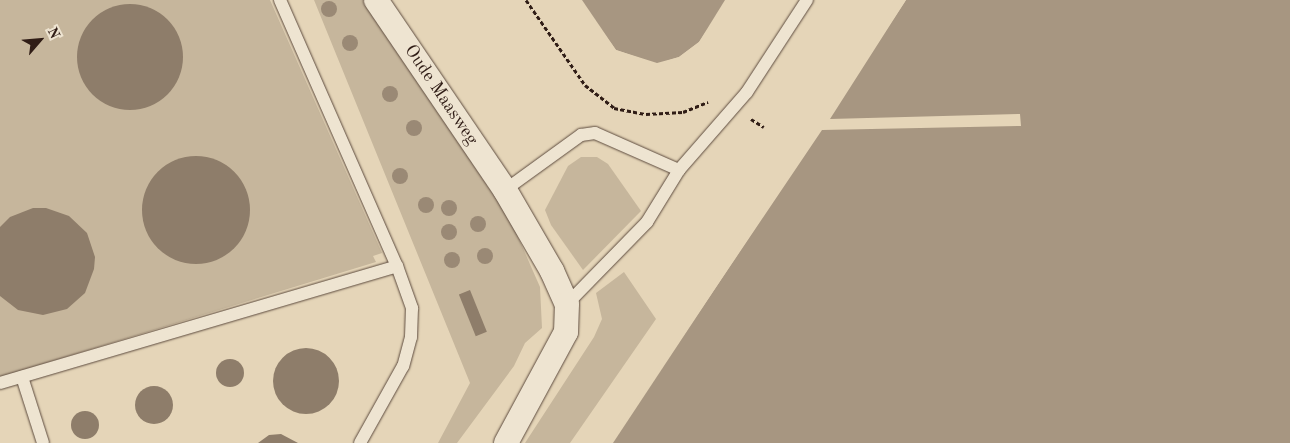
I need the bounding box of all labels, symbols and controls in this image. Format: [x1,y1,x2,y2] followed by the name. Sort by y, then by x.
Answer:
[15,15,65,65] north arrow
[45,25,62,41] text: N
[399,41,483,149] street label: Oude Maasweg

